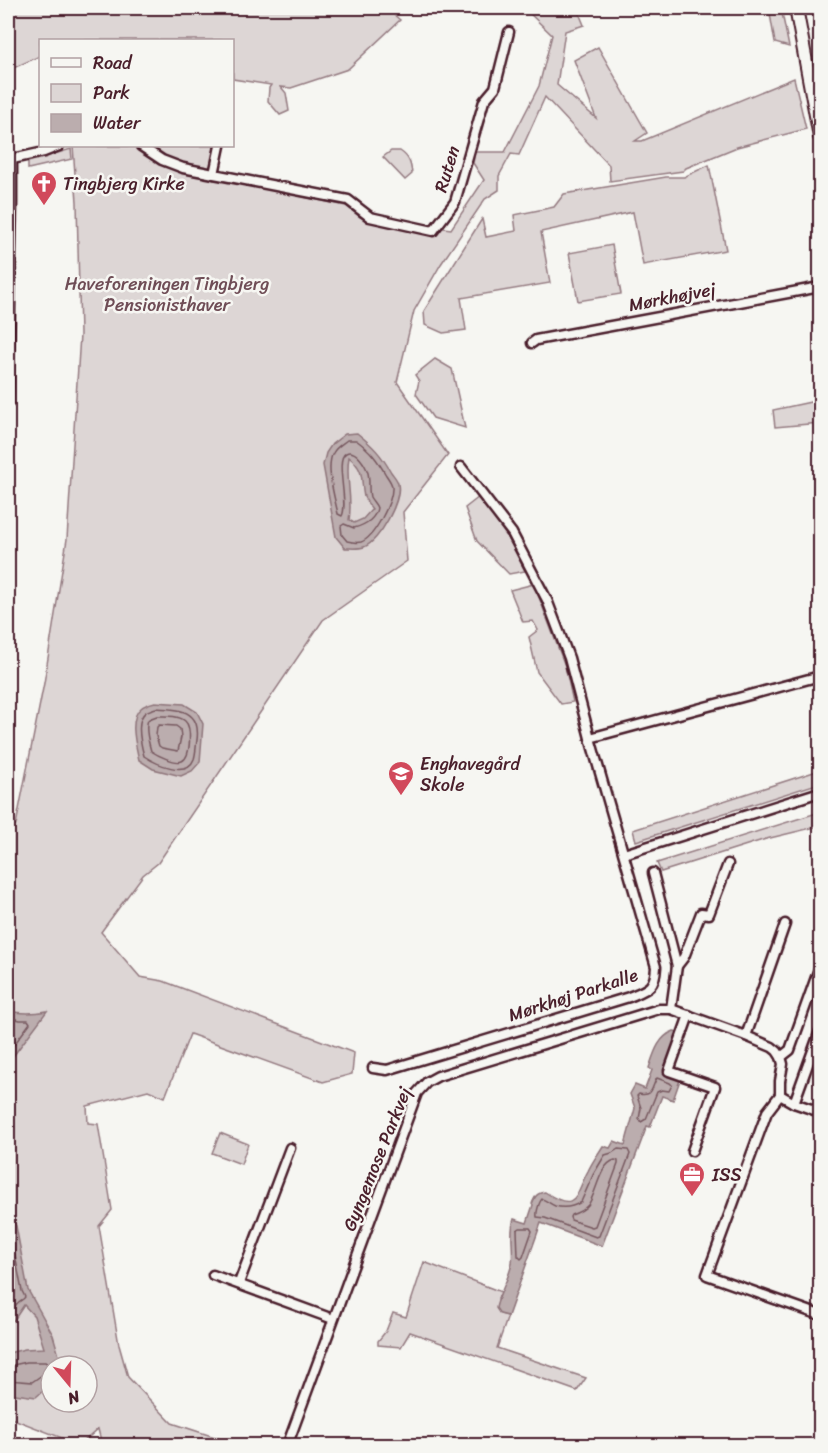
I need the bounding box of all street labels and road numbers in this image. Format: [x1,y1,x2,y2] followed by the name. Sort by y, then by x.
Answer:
[425,141,469,196] street label: Ruten
[626,273,719,321] street label: Mørkhøjvej
[504,959,642,1031] street label: Mørkhøj Parkalle
[334,1081,421,1236] street label: Gyngemose Parkvej

